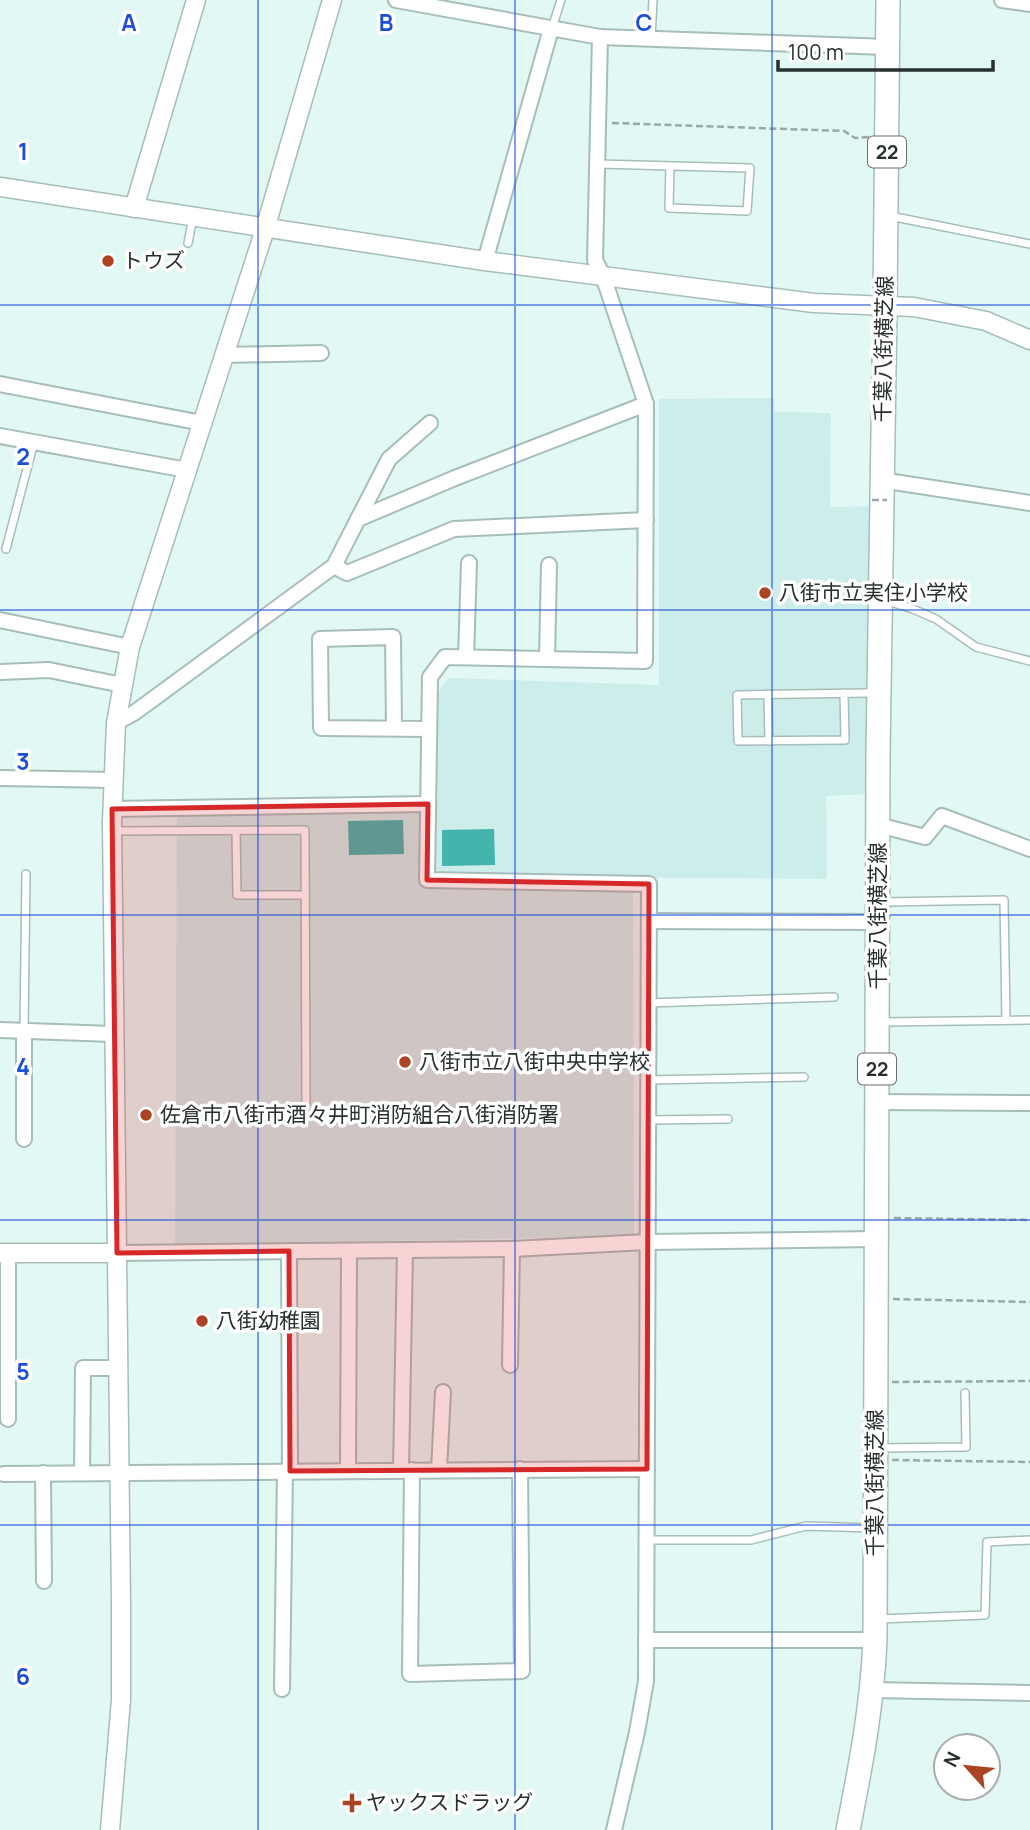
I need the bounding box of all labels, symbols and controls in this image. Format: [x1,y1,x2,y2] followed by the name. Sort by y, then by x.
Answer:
[121,6,137,38] text: A
[379,6,393,38] text: B
[636,6,653,38] text: C
[778,28,993,72] scale bar
[788,38,844,66] text: 100 m
[18,135,28,167] text: 1
[868,136,906,168] road number: 22
[122,246,185,274] place label: トウズ
[100,253,116,269] marker: トウズ
[868,275,898,423] street label: 千葉八街横芝線
[16,440,30,472] text: 2
[779,578,968,606] place label: 八街市立実住小学校
[757,585,773,601] marker: 八街市立実住小学校
[16,745,30,777] text: 3
[863,843,891,990] street label: 千葉八街横芝線
[419,1047,650,1075] place label: 八街市立八街中央中学校
[16,1050,30,1082] text: 4
[397,1054,413,1070] marker: 八街市立八街中央中学校
[858,1054,896,1084] road number: 22
[160,1100,559,1128] place label: 佐倉市八街市酒々井町消防組合八街消防署
[138,1107,154,1123] marker: 佐倉市八街市酒々井町消防組合八街消防署
[216,1306,321,1334] place label: 八街幼稚園
[194,1313,210,1329] marker: 八街幼稚園
[16,1355,30,1387] text: 5
[860,1410,888,1557] street label: 千葉八街横芝線
[16,1660,30,1692] text: 6
[932,1732,1002,1802] north arrow
[937,1747,967,1771] text: N
[366,1788,533,1816] place label: ヤックスドラッグ
[344,1795,360,1811] marker: ヤックスドラッグ

